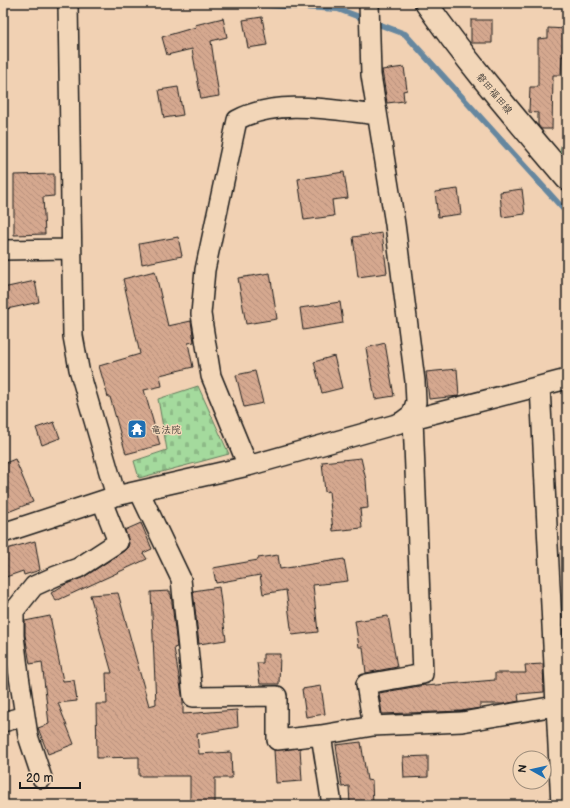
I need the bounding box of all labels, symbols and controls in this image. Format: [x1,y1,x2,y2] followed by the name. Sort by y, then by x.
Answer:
[474,71,515,117] street label: 磐田福田線
[126,418,148,440] temple icon: 竜法院
[151,424,181,436] place label: 竜法院
[512,750,552,790] north arrow
[20,764,80,790] scale bar
[516,764,530,774] text: N
[26,771,53,786] text: 20 m

